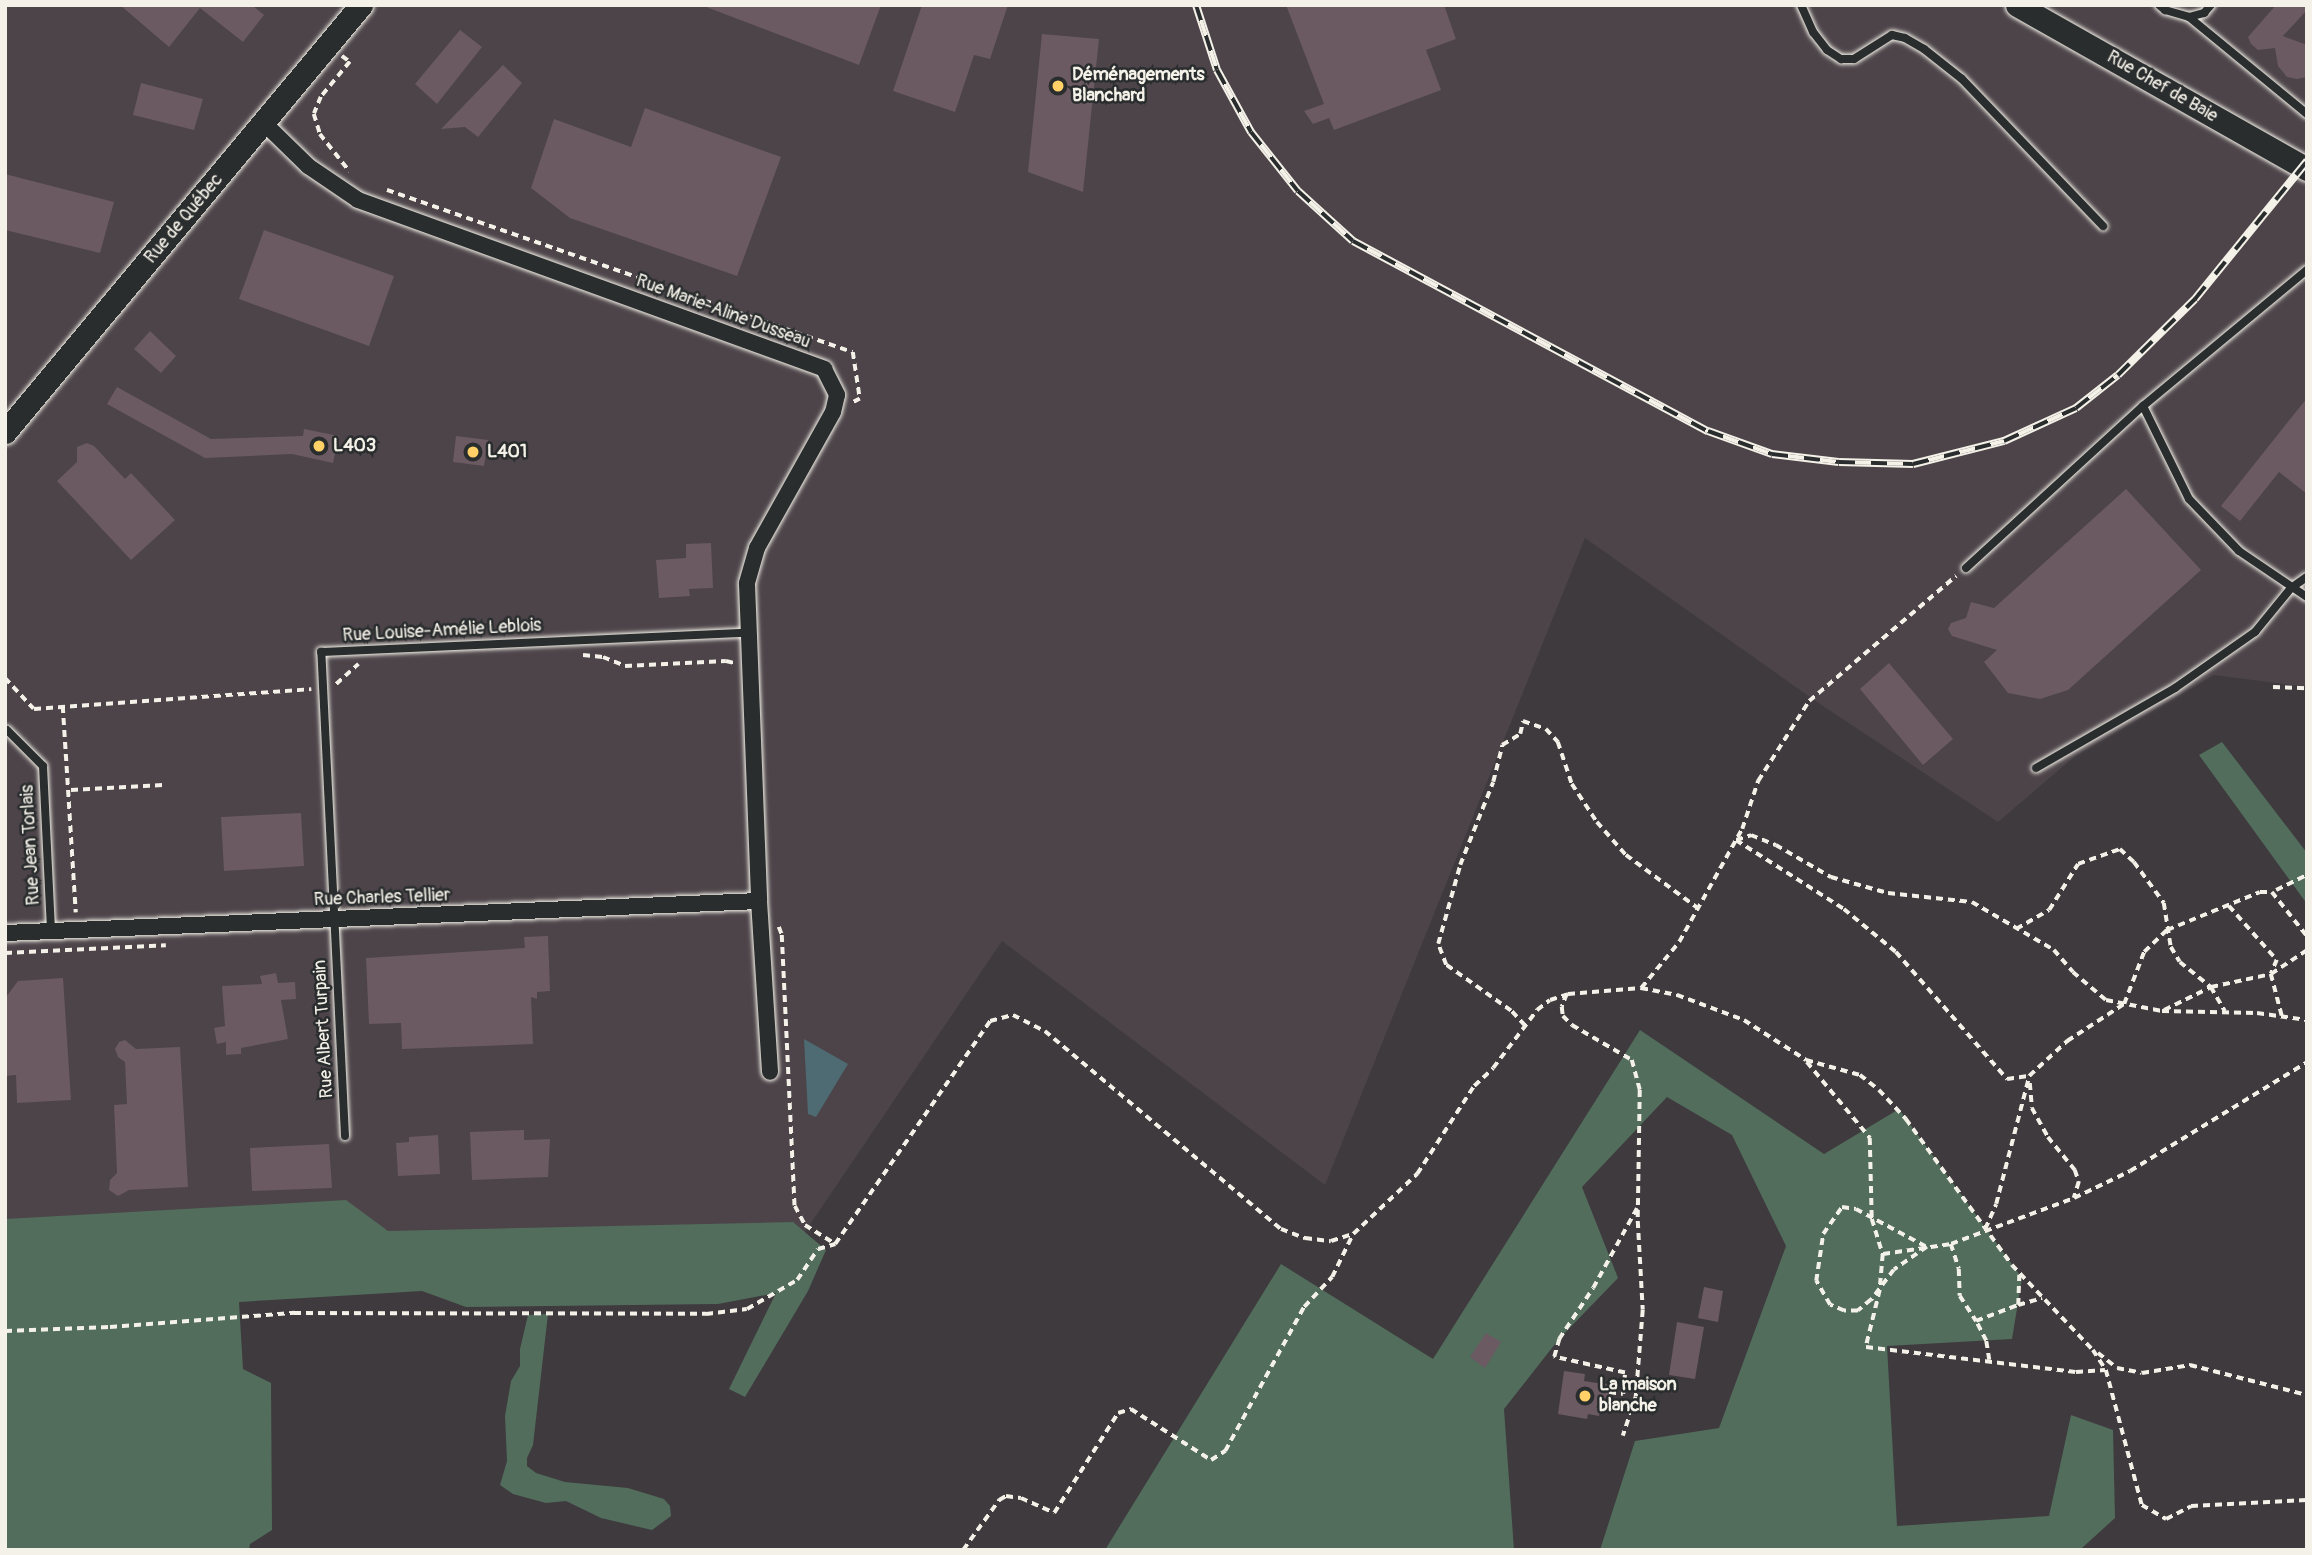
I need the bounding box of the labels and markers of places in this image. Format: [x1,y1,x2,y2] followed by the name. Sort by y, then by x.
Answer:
[1072,65,1205,108] place label: Déménagements Blanchard
[1050,78,1066,94] marker: Déménagements Blanchard
[333,435,376,457] place label: L403
[311,438,327,454] marker: L403
[487,441,527,463] place label: L401
[465,444,481,460] marker: L401
[1599,1375,1677,1418] place label: La maison blanche
[1577,1388,1593,1404] marker: La maison blanche

